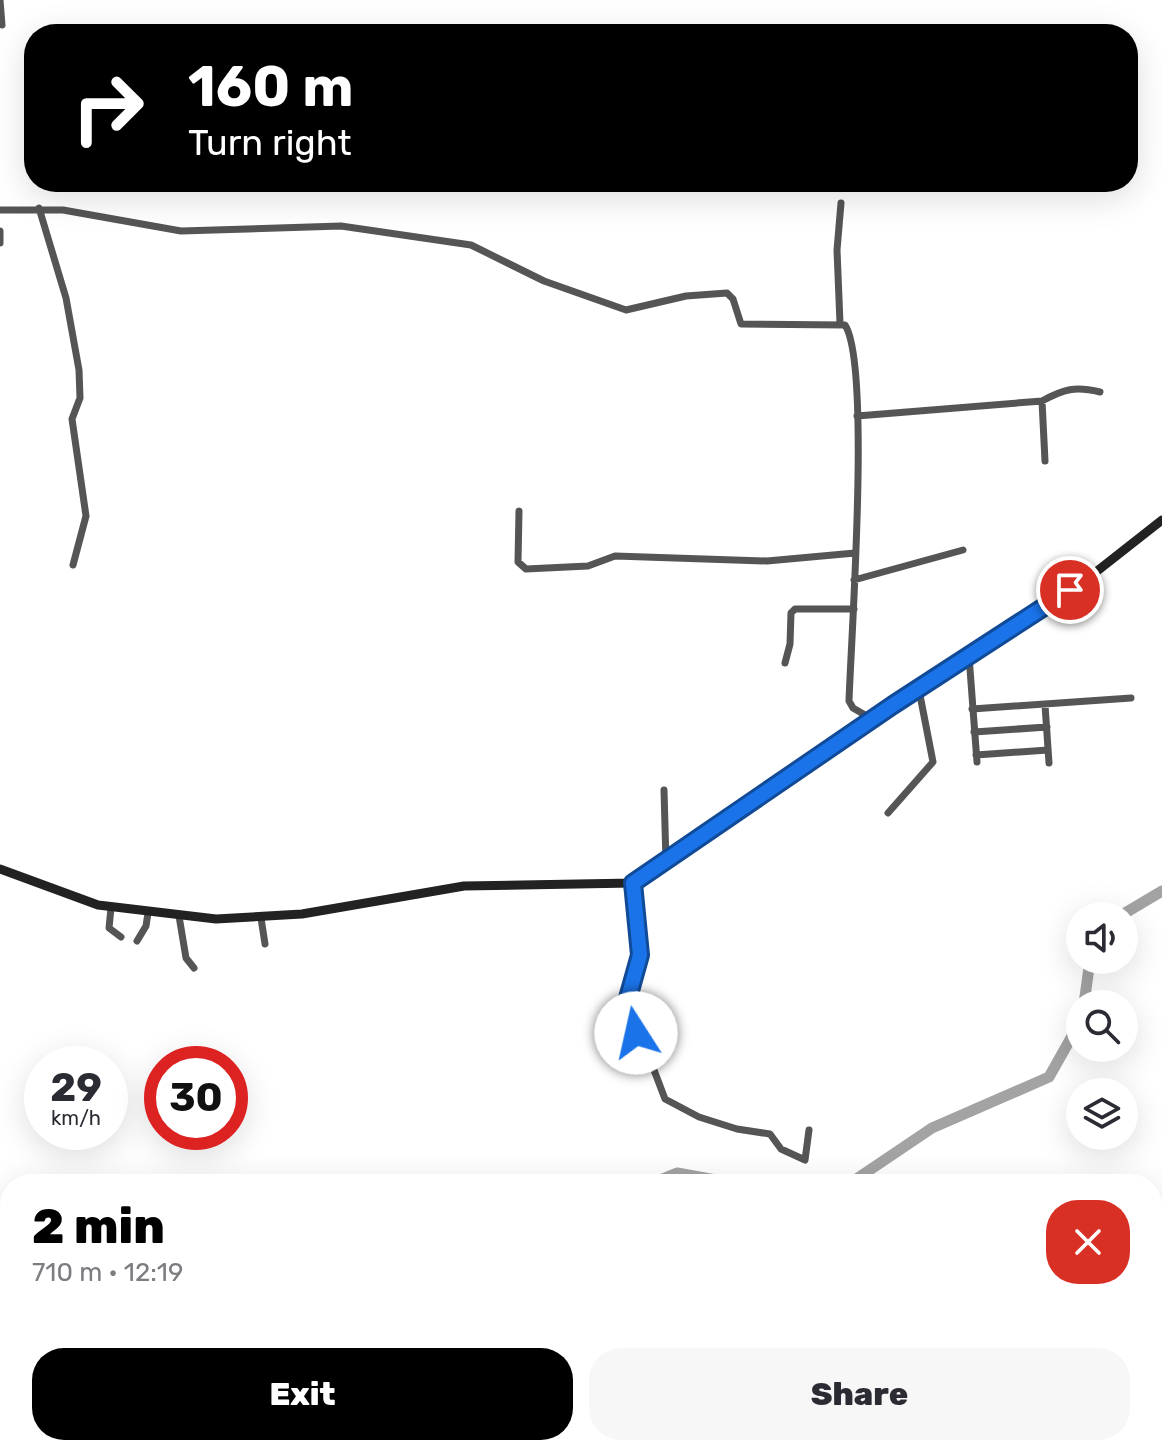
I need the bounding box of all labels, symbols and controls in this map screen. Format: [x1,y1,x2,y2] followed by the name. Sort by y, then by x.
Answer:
[188,54,354,120] text: 160 m
[56,56,160,160] icon: right
[188,121,352,164] text: Turn right
[1036,556,1104,624] pin
[1048,568,1092,612] icon: arrive
[1066,902,1138,1150] map controls
[1066,902,1138,974] button: sound
[1066,990,1138,1062] button: search
[594,991,678,1075] position arrow
[144,1046,248,1150] speed limit sign: 30
[50,1064,102,1111] text: 29
[1066,1078,1138,1150] button: layers
[51,1106,101,1130] text: km/h
[32,1198,165,1255] text: 2 min
[1046,1200,1130,1284] button: close
[32,1257,183,1288] text: 710 m · 12:19
[32,1348,573,1440] button: Exit
[589,1348,1130,1440] button: Share

